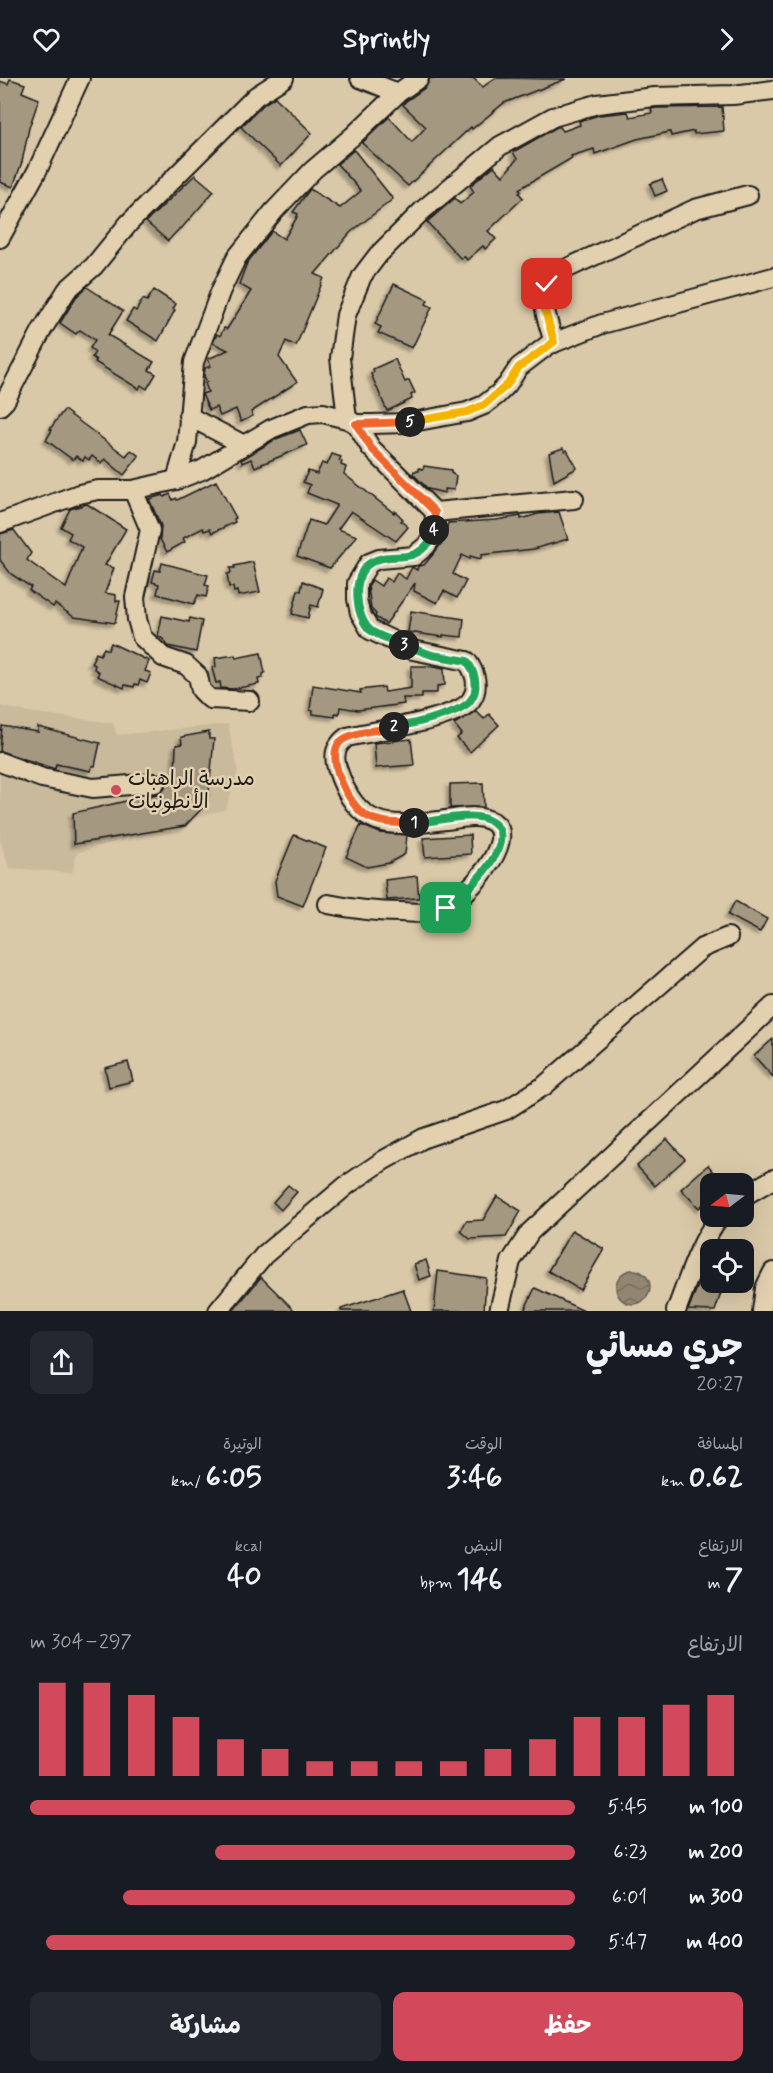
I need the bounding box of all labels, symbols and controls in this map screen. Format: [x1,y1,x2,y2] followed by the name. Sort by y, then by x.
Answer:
[343,22,430,57] text: Sprintly
[30,23,63,56] icon: heart
[710,23,743,56] icon: forward
[521,258,572,309] pin
[530,267,563,300] icon: check
[395,407,425,437] pin: 5
[405,411,415,432] text: 5
[419,515,449,545] pin: 4
[429,519,439,540] text: 4
[389,630,419,660] pin: 3
[400,634,408,655] text: 3
[379,712,409,742] pin: 2
[390,716,398,737] text: 2
[128,766,255,816] place label: مدرسة الراهبات الأنطونيات
[109,783,123,797] marker: مدرسة الراهبات الأنطونيات
[399,808,429,838] pin: 1
[410,812,418,833] text: 1
[420,882,471,933] pin
[429,891,462,924] icon: arrive
[700,1173,754,1227] north arrow
[700,1173,754,1293] map controls
[700,1239,754,1293] button: locate
[586,1326,743,1370] text: جري مسائي
[30,1331,93,1394] button: share
[697,1371,743,1398] text: 20:27
[223,1434,262,1455] text: الوتيرة
[465,1434,502,1455] text: الوقت
[697,1434,743,1455] text: المسافة
[206,1458,262,1497] text: 6:05
[447,1458,502,1497] text: 3:46
[689,1458,743,1497] text: 0.62
[171,1471,206,1492] text: /km
[661,1471,689,1492] text: km
[235,1536,262,1557] text: kcal
[464,1536,502,1557] text: النبض
[698,1536,743,1557] text: الارتفاع
[227,1557,262,1596] text: 40
[457,1560,502,1599] text: 146
[725,1560,743,1599] text: 7
[420,1573,457,1594] text: bpm
[708,1573,725,1594] text: m
[30,1629,132,1656] text: 297–304 m
[687,1632,743,1659] text: الارتفاع
[607,1794,647,1821] text: 5:45
[689,1794,743,1821] text: 100 m
[613,1839,647,1866] text: 6:23
[688,1839,743,1866] text: 200 m
[612,1884,647,1911] text: 6:01
[689,1884,743,1911] text: 300 m
[608,1929,647,1956] text: 5:47
[687,1929,743,1956] text: 400 m
[30,1992,381,2061] button: مشاركة
[393,1992,743,2061] button: حفظ

